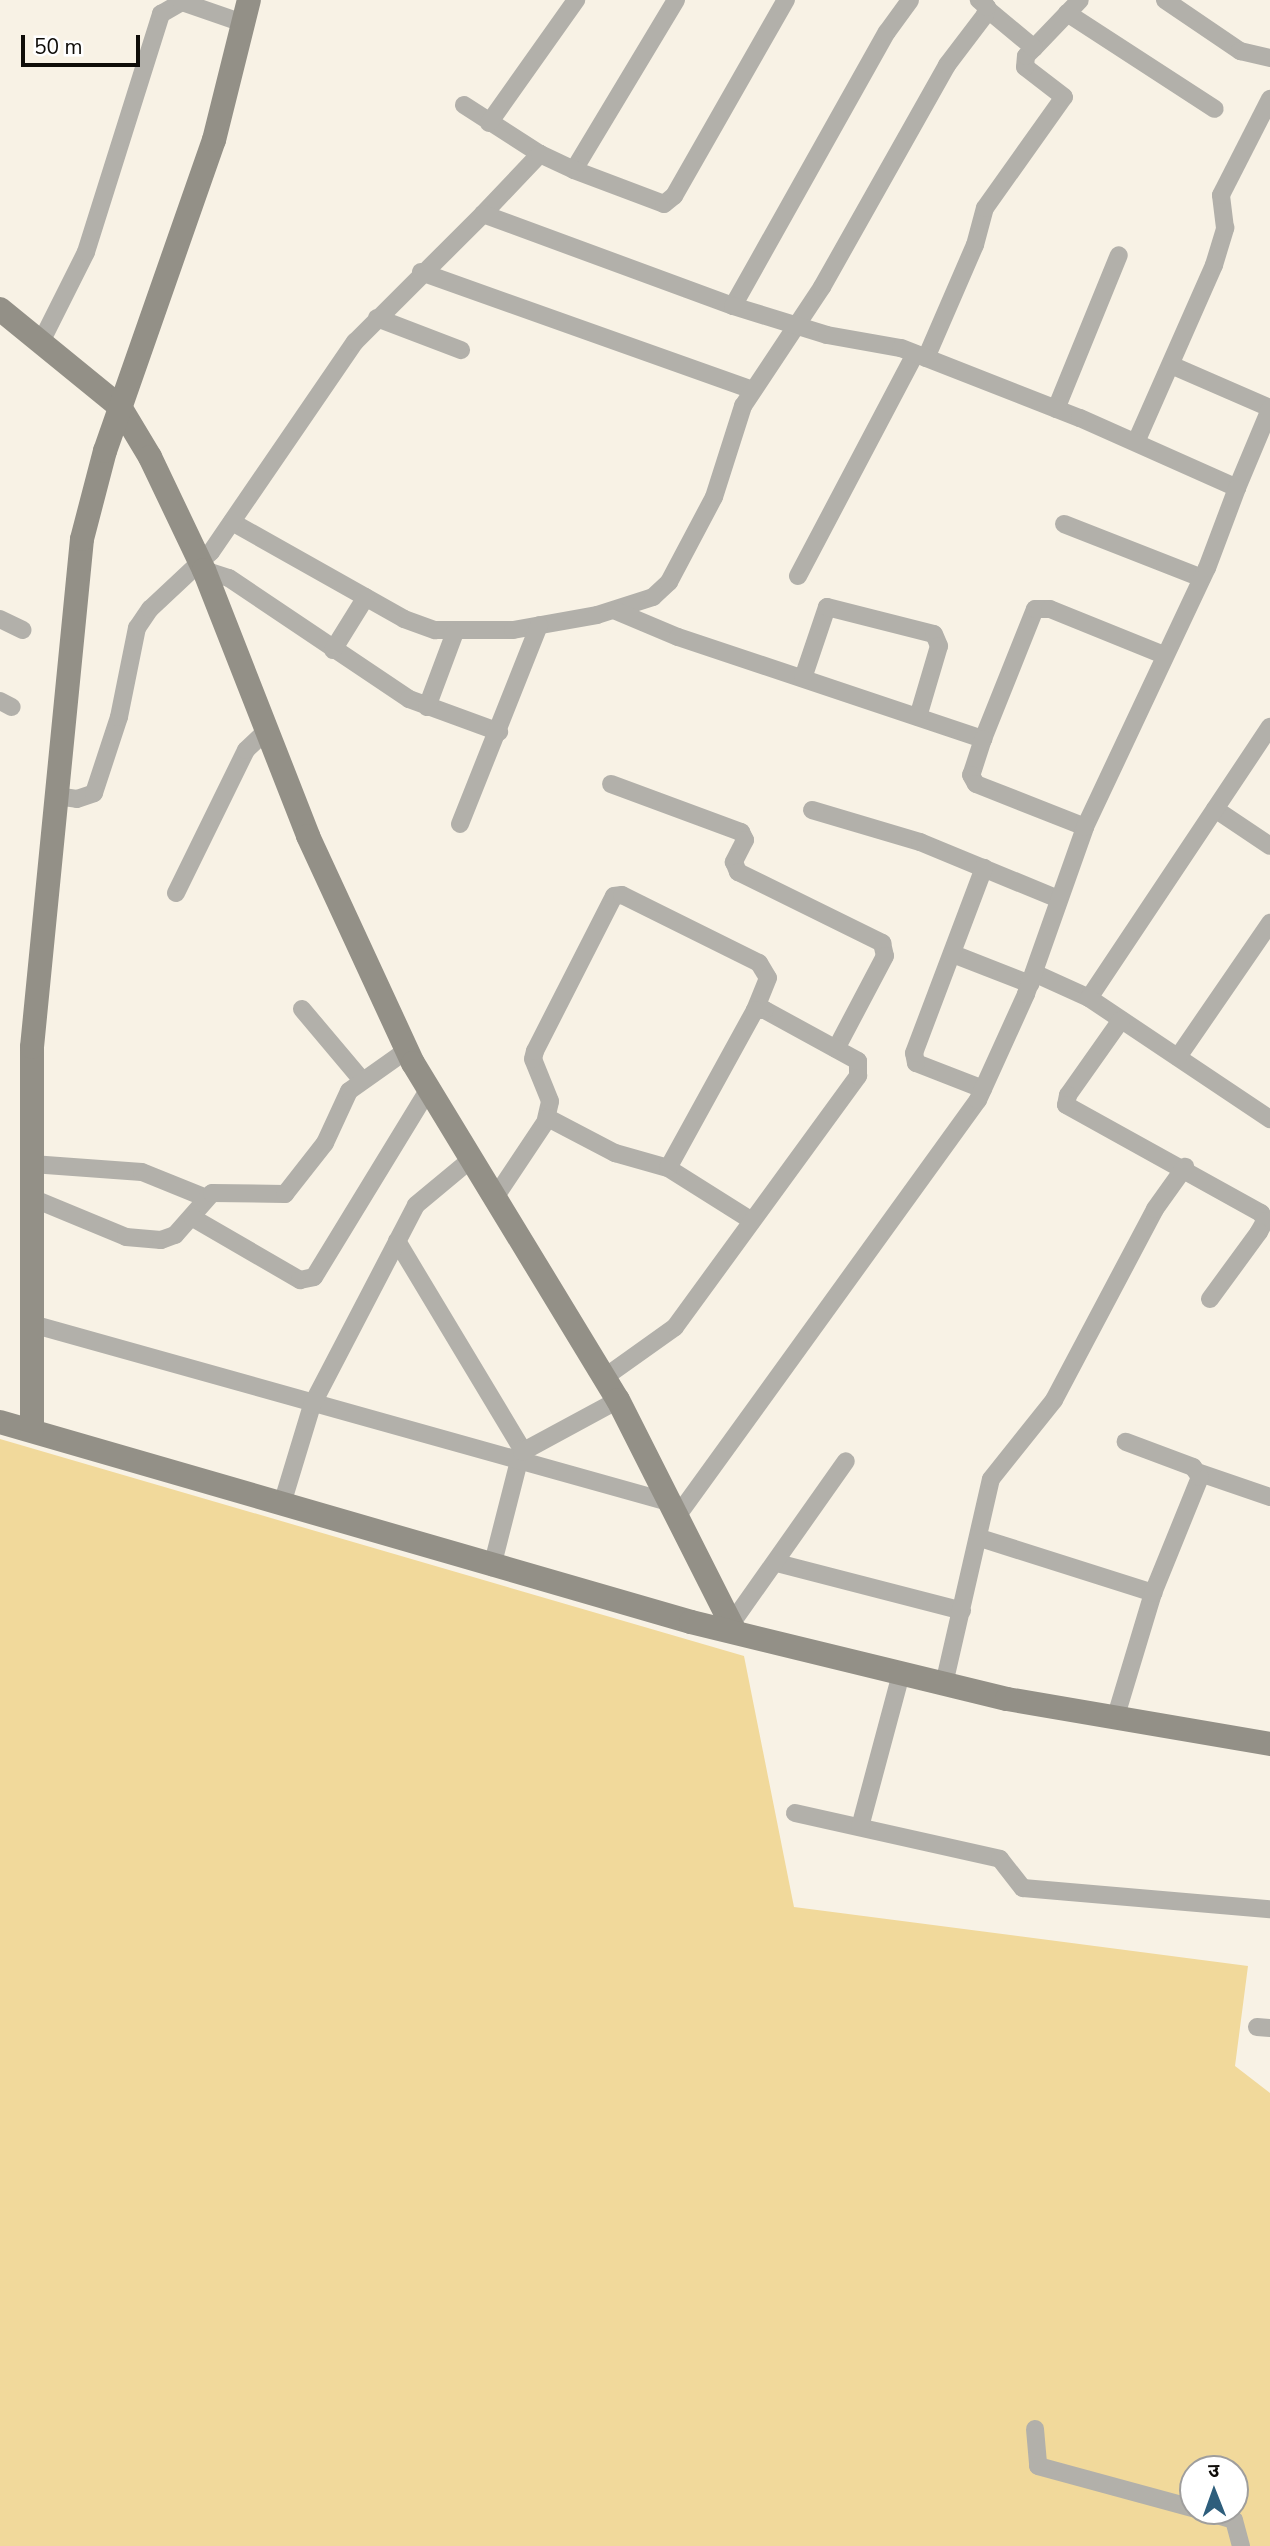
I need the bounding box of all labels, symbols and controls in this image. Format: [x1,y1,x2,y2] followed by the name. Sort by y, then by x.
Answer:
[24,21,144,65] scale bar
[34,33,83,61] text: 50 m
[1179,2455,1249,2525] north arrow
[1208,2458,1219,2484] text: उ

